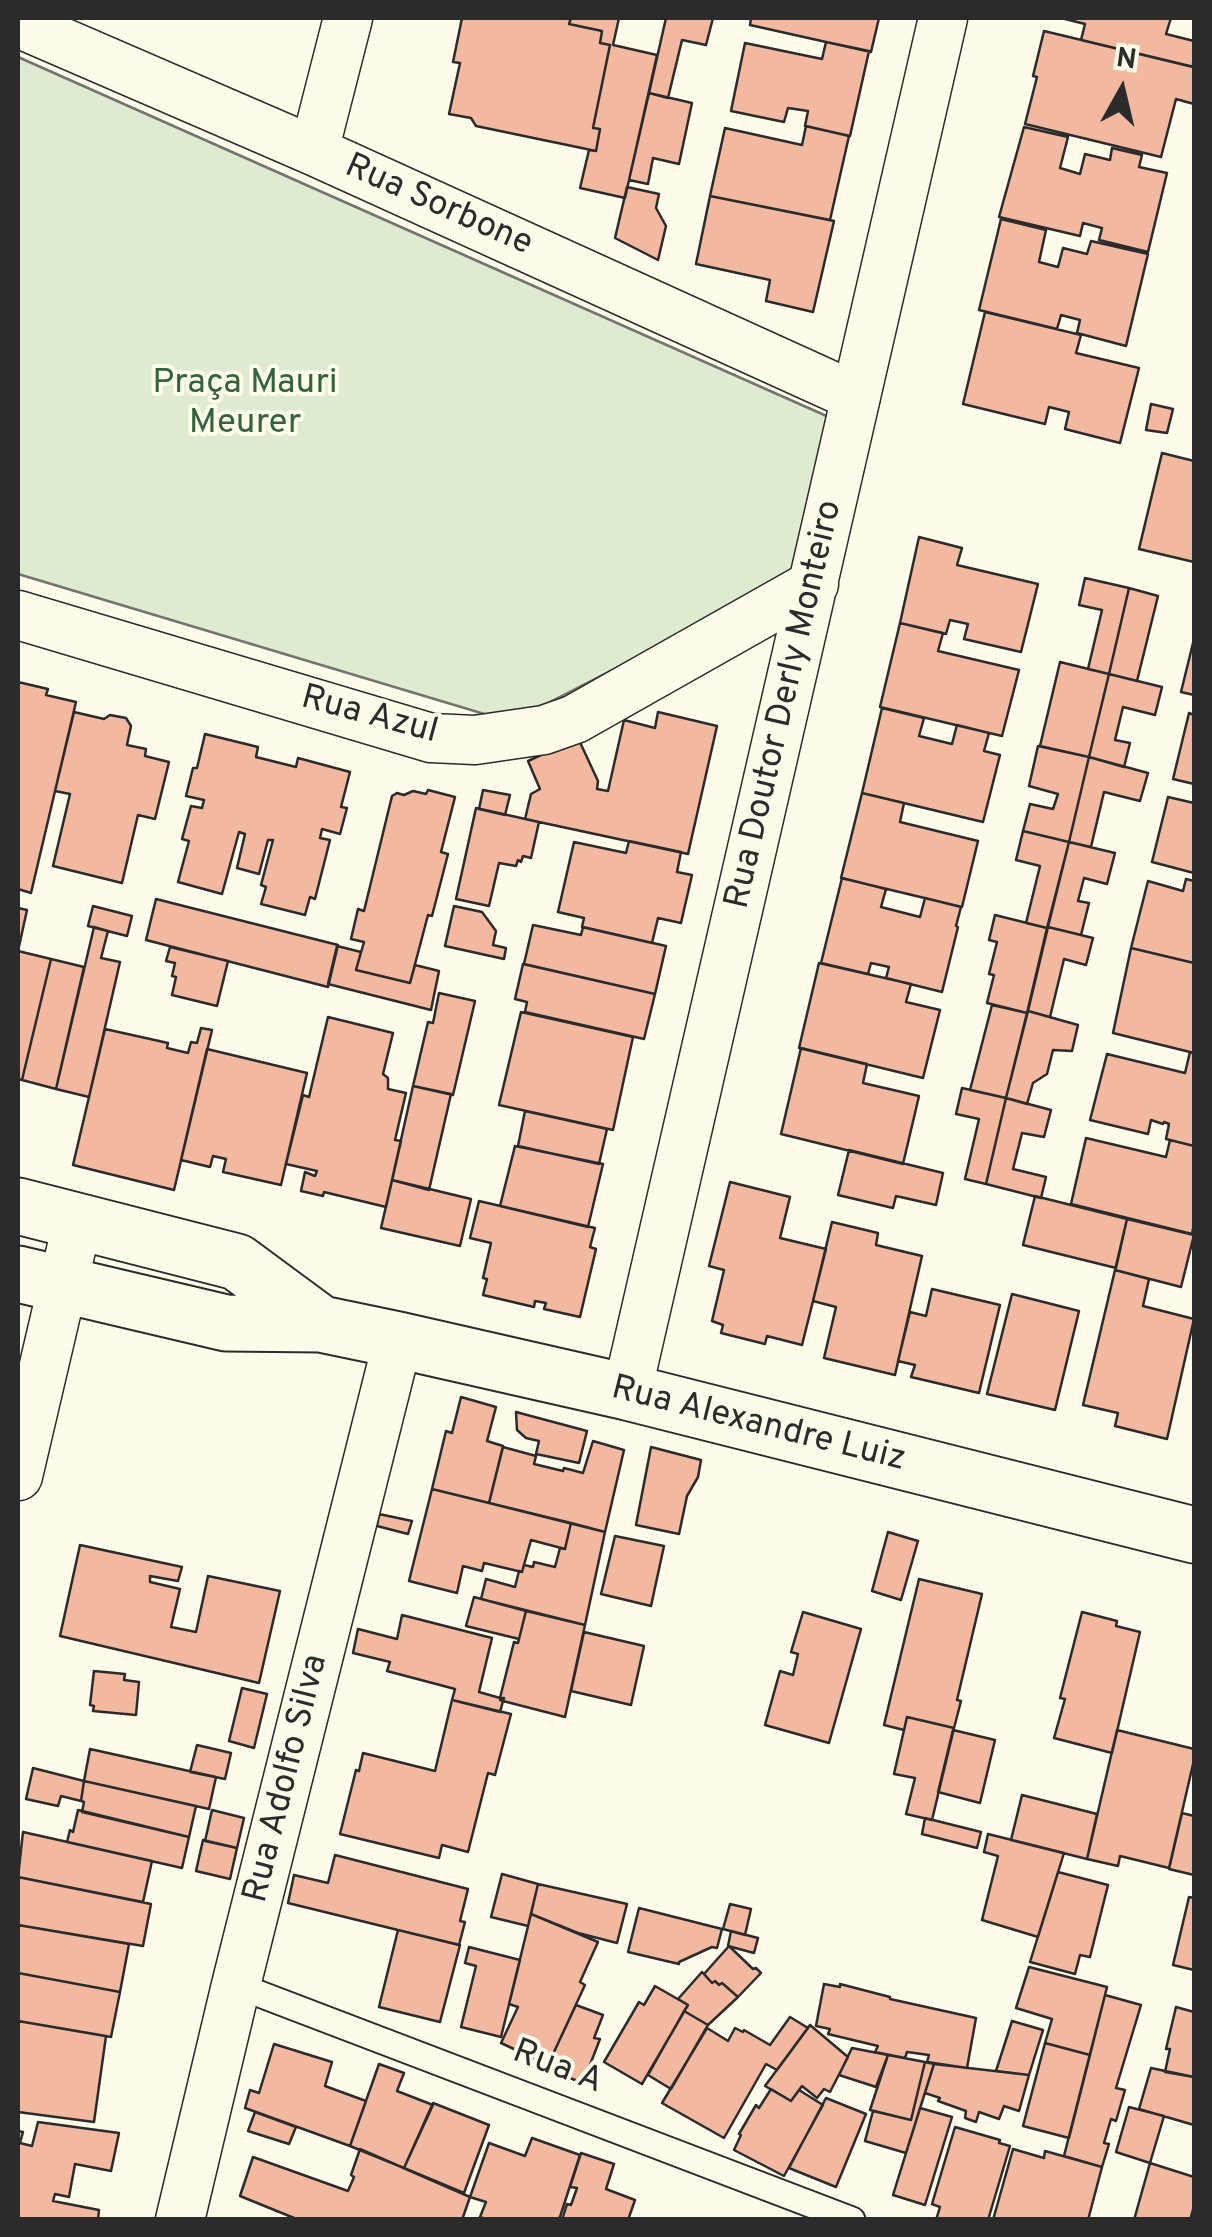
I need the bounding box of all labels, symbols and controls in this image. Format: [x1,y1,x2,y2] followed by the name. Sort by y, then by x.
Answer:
[1072,40,1172,140] north arrow
[1114,41,1139,80] text: N
[338,147,538,267] street label: Rua Sorbone
[152,364,338,446] park label: Praça Mauri Meurer
[719,497,853,913] street label: Rua Doutor Derly Monteiro
[296,679,442,755] street label: Rua Azul
[607,1369,909,1483] street label: Rua Alexandre Luiz
[237,1651,339,1907] street label: Rua Adolfo Silva
[506,2033,608,2105] street label: Rua A

